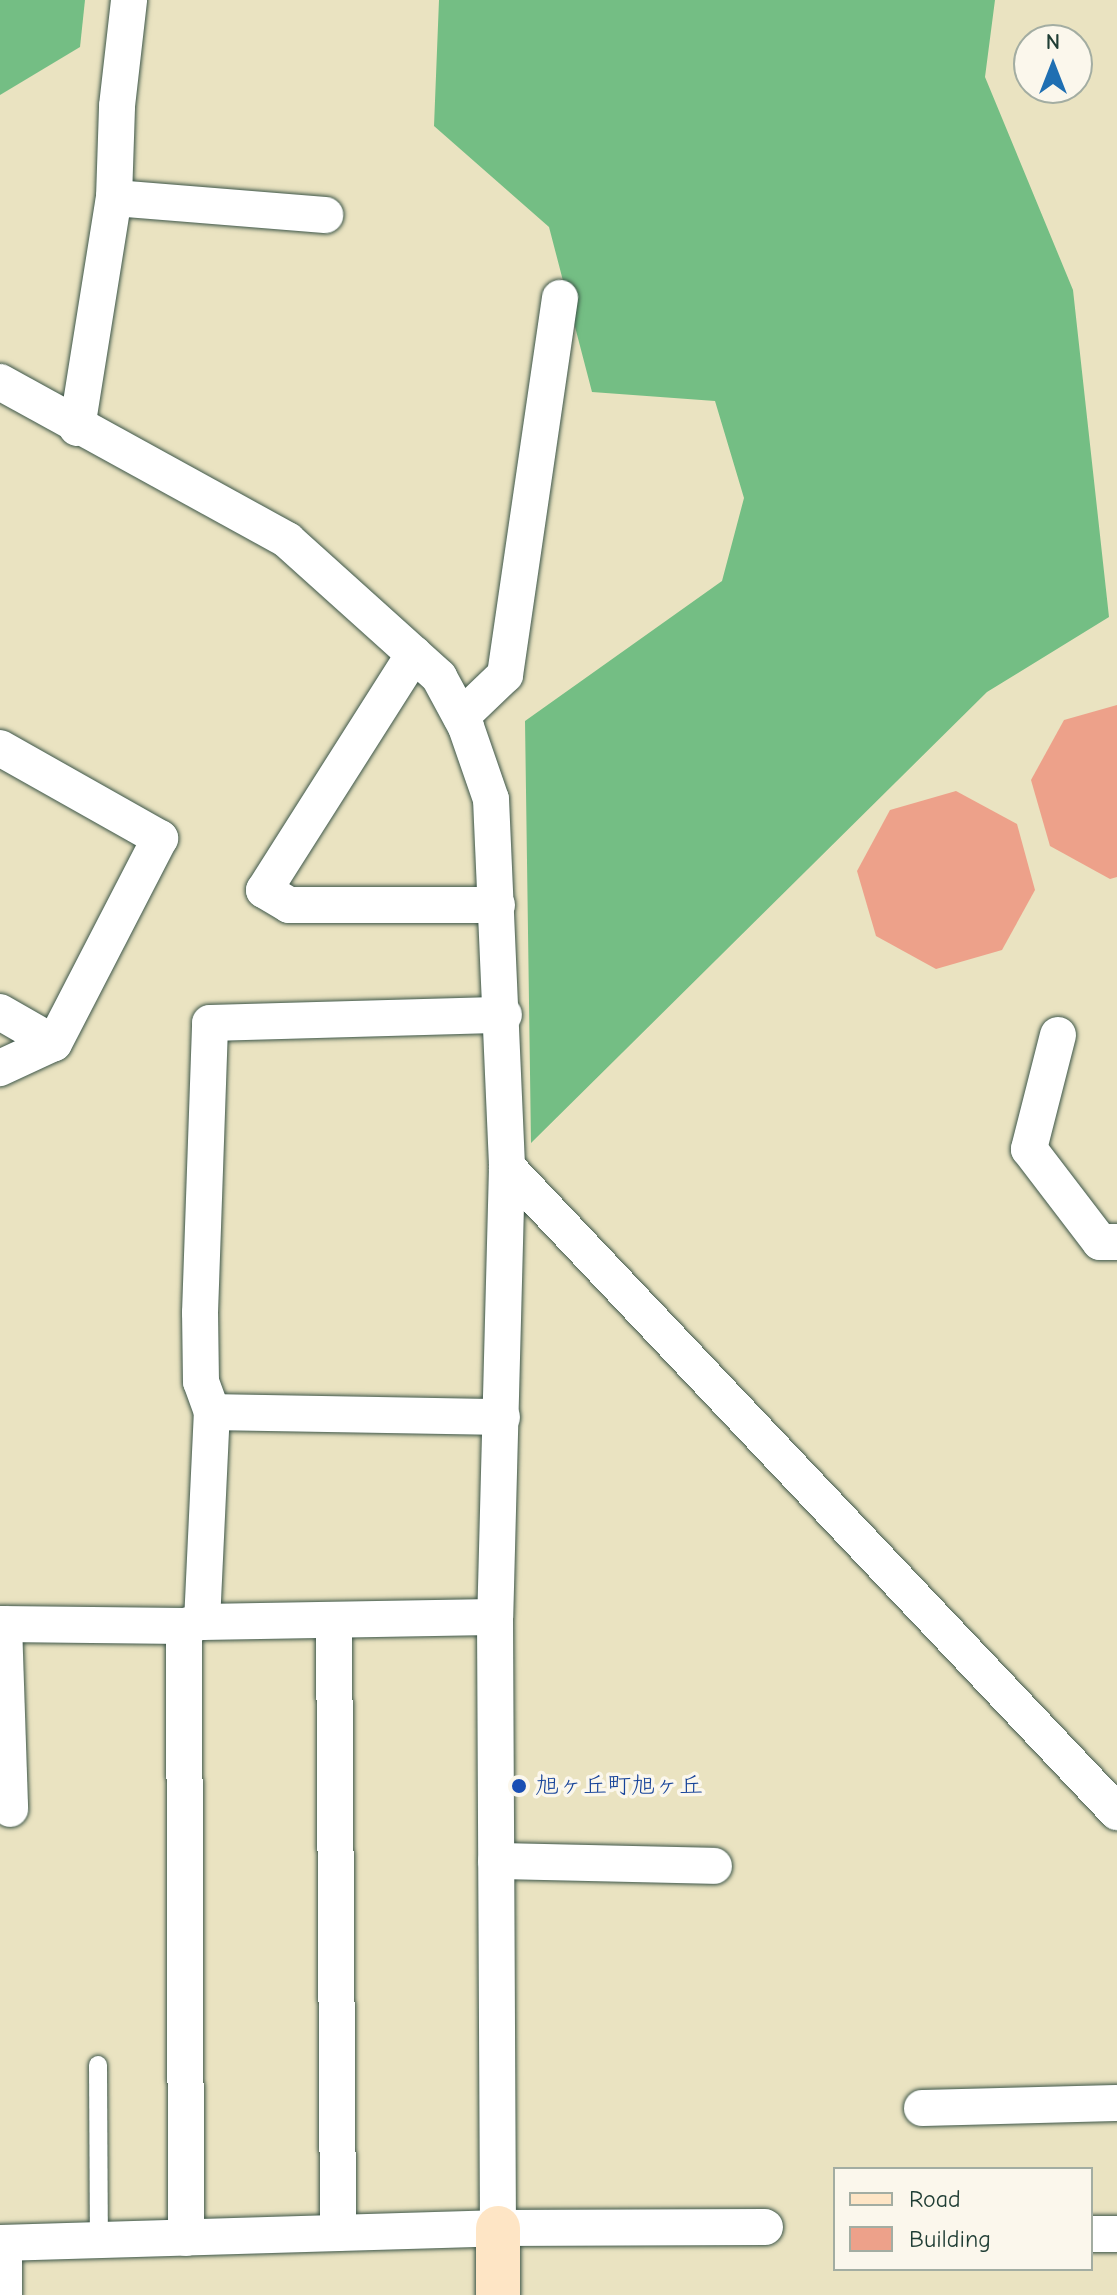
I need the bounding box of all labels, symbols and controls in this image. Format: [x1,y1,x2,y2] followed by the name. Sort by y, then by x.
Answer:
[1013,24,1093,104] north arrow
[1046,29,1060,55] text: N
[535,1772,703,1800] place label: 旭ヶ丘町旭ヶ丘
[510,1777,528,1795] marker: 旭ヶ丘町旭ヶ丘
[833,2167,1093,2271] legend
[909,2185,961,2213] text: Road
[909,2225,991,2253] text: Building

